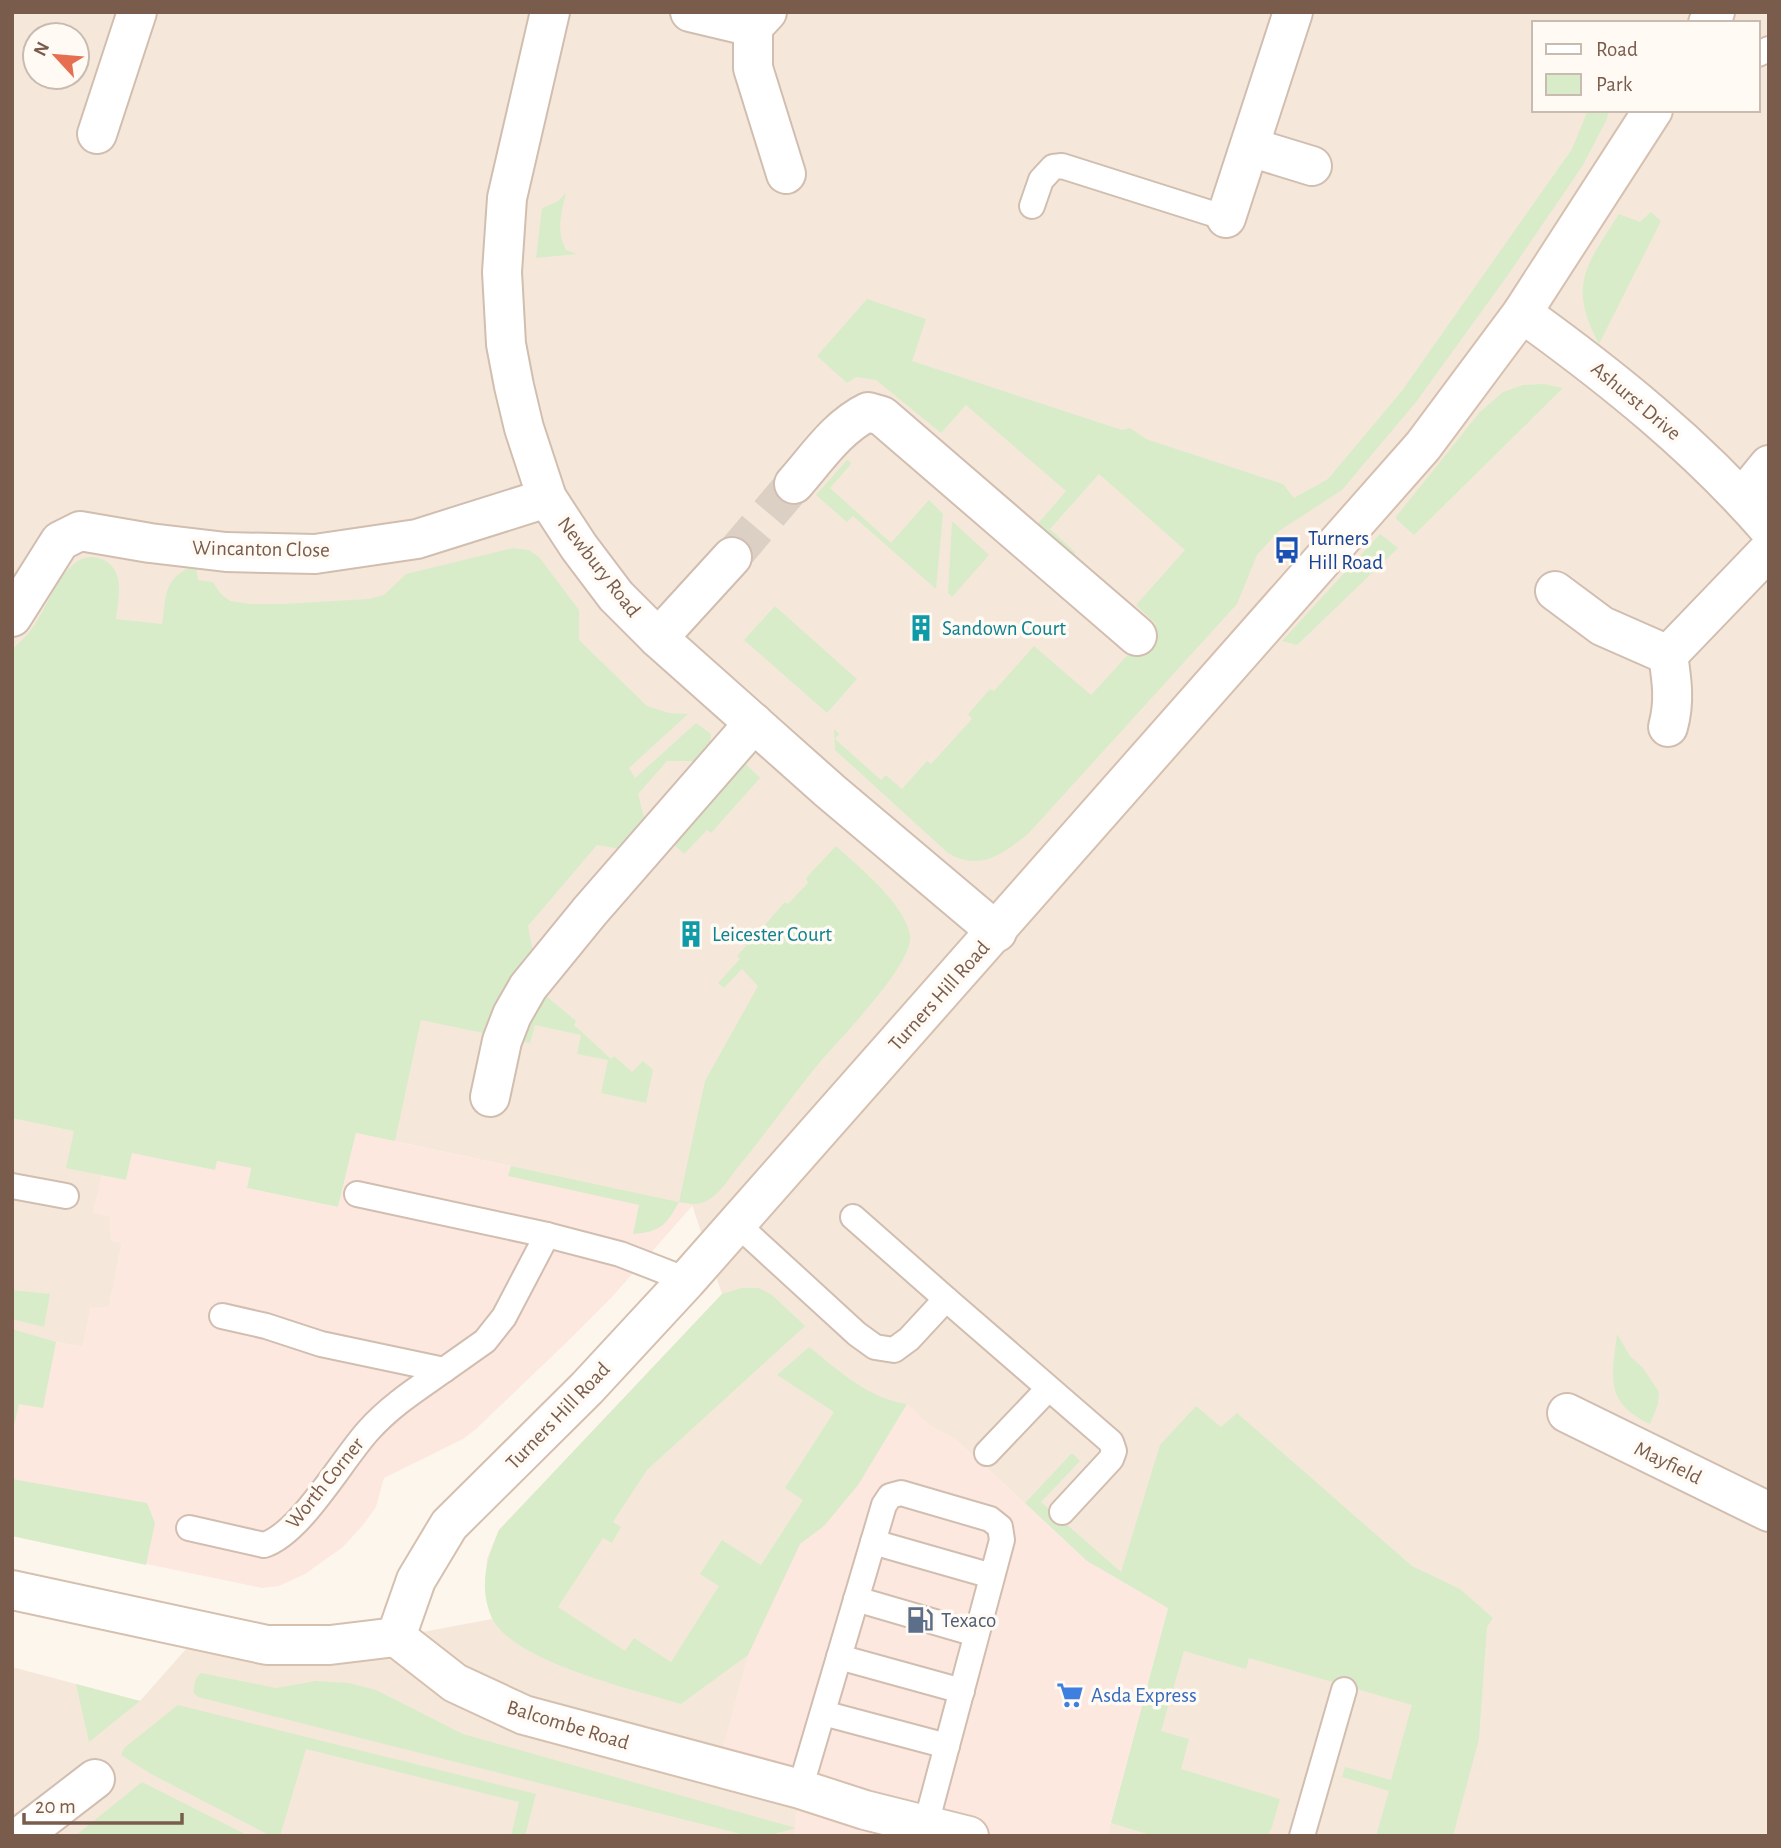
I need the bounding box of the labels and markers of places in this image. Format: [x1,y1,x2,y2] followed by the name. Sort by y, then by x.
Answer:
[1308,528,1383,573] place label: Turners Hill Road
[1272,535,1302,565] bus stop icon: Turners Hill Road
[906,613,936,643] building icon: Sandown Court
[942,618,1066,639] place label: Sandown Court
[676,919,706,949] building icon: Leicester Court
[712,924,832,945] place label: Leicester Court
[905,1605,935,1635] fuel station icon: Texaco
[941,1610,996,1631] place label: Texaco
[1055,1680,1085,1710] supermarket icon: Asda Express
[1091,1685,1197,1706] place label: Asda Express

